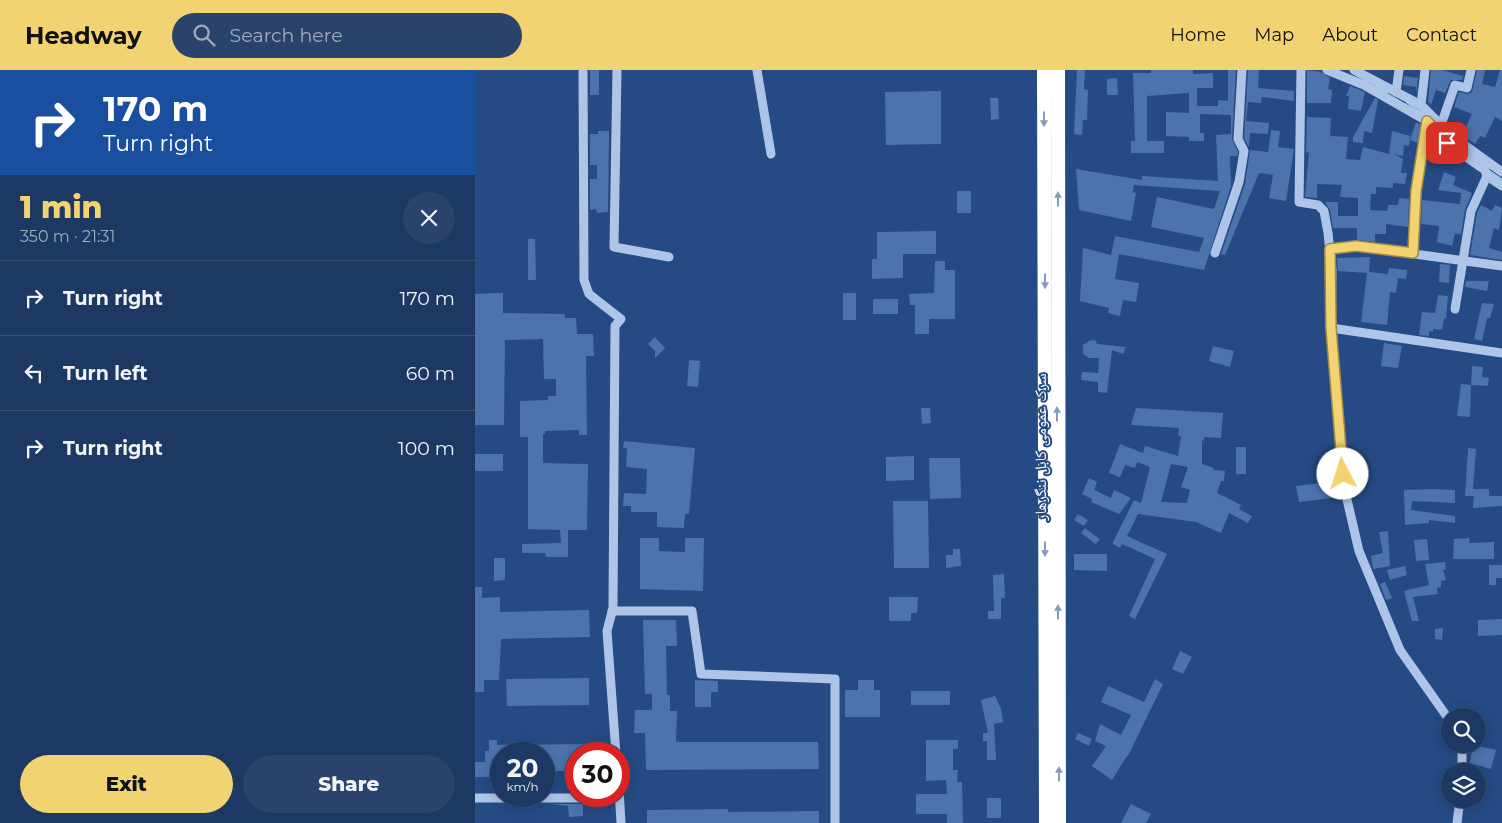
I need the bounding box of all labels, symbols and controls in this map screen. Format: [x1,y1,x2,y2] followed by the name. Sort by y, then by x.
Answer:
[172,13,522,58] search box
[25,21,142,50] text: Headway
[190,21,218,49] icon: search
[230,24,343,47] text: Search here
[1170,24,1226,46] text: Home
[1254,24,1294,46] text: Map
[1322,24,1378,46] text: About
[1406,24,1477,46] text: Contact
[103,87,208,130] text: 170 m
[20,90,85,155] icon: right
[1040,111,1048,127] one-way arrow
[1426,122,1468,164] pin
[1433,129,1461,157] icon: arrive
[103,130,213,157] text: Turn right
[20,189,103,226] text: 1 min
[1054,191,1062,207] one-way arrow
[403,192,455,244] button: close
[20,227,115,246] text: 350 m · 21:31
[1041,273,1049,289] one-way arrow
[20,284,48,312] icon: right
[63,287,163,310] text: Turn right
[400,287,455,310] text: 170 m
[20,359,48,387] icon: left
[63,362,148,385] text: Turn left
[406,362,455,385] text: 60 m
[1031,373,1051,522] street label: سرک عمومی کابل ننگرهار
[1053,406,1061,422] one-way arrow
[20,434,48,462] icon: right
[63,437,163,460] text: Turn right
[398,437,455,460] text: 100 m
[1316,447,1368,499] position arrow
[1041,541,1049,557] one-way arrow
[1054,604,1062,620] one-way arrow
[1441,708,1486,808] map controls
[1441,708,1486,753] button: search
[565,742,630,807] speed limit sign: 30
[507,753,538,783] text: 20
[20,755,233,813] button: Exit
[243,755,455,813] button: Share
[1441,763,1486,808] button: layers
[1055,766,1063,782] one-way arrow
[506,779,539,794] text: km/h

